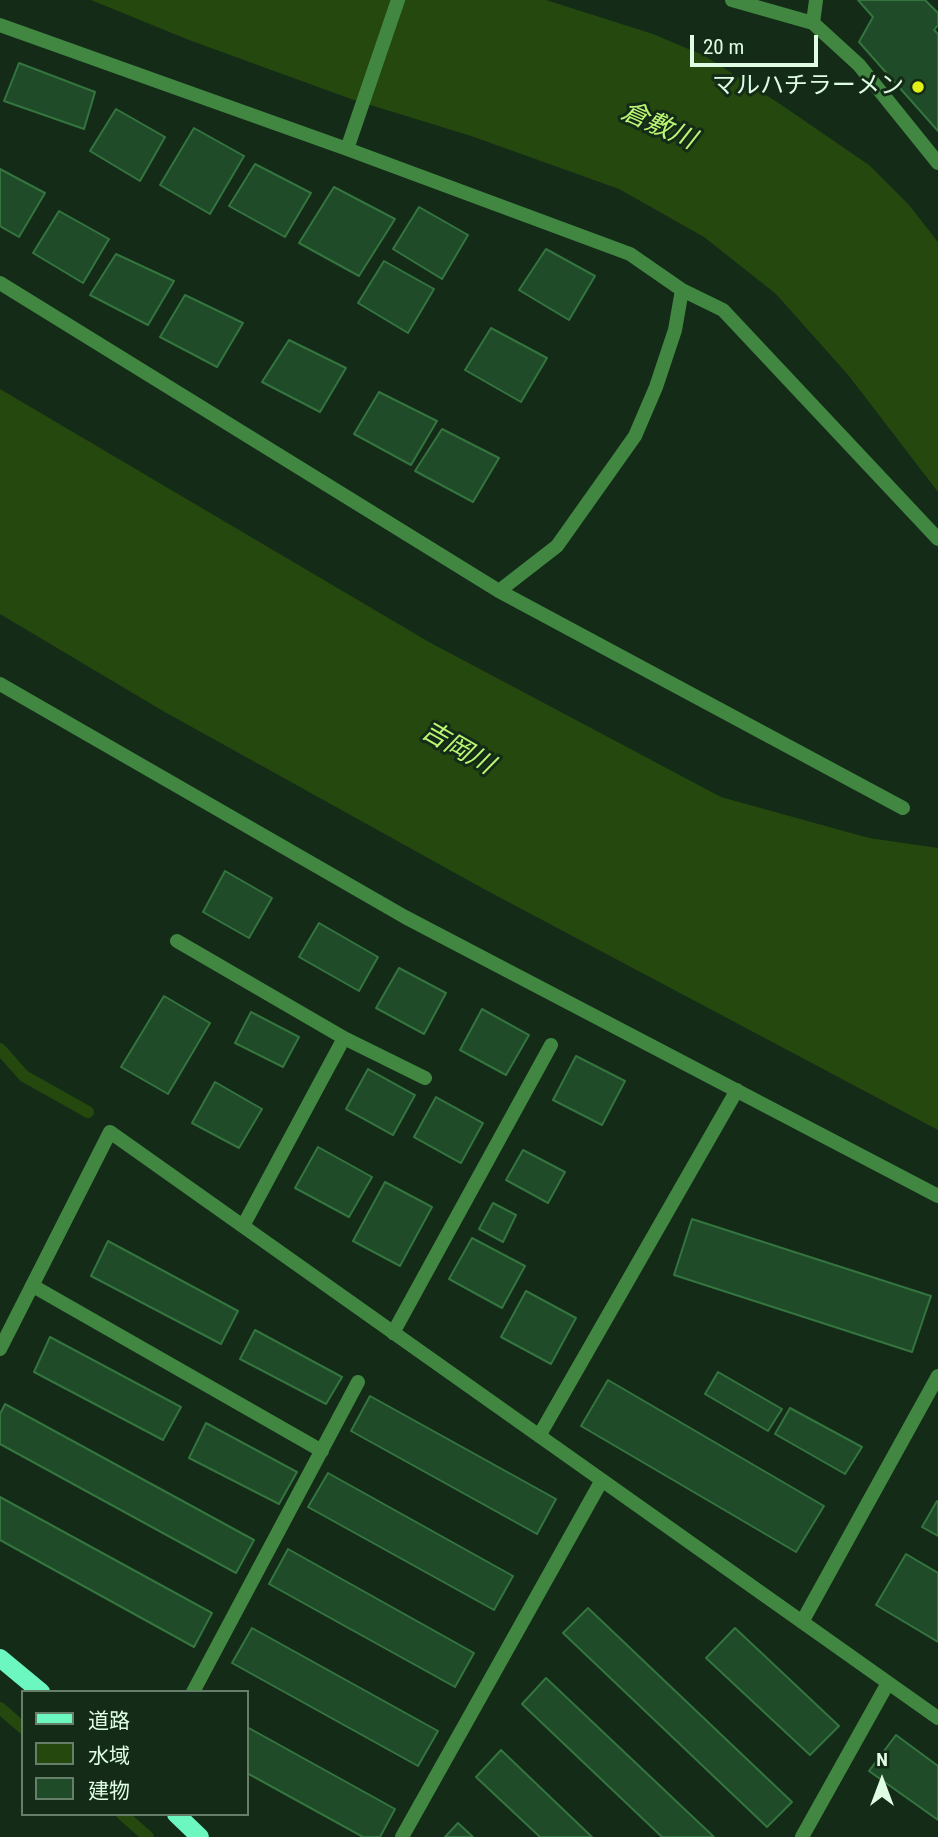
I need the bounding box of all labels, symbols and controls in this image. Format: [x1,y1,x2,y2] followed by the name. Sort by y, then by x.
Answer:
[693,21,821,65] scale bar
[703,35,744,59] text: 20 m
[712,73,904,101] place label: マルハチラーメン
[910,79,926,95] marker: マルハチラーメン
[616,97,700,157] water label: 倉敷川
[415,716,499,782] water label: 吉岡川
[21,1690,248,1816] legend
[88,1709,130,1733] text: 道路
[88,1744,130,1768] text: 水域
[847,1746,917,1816] north arrow
[876,1748,888,1771] text: N
[88,1779,130,1803] text: 建物

